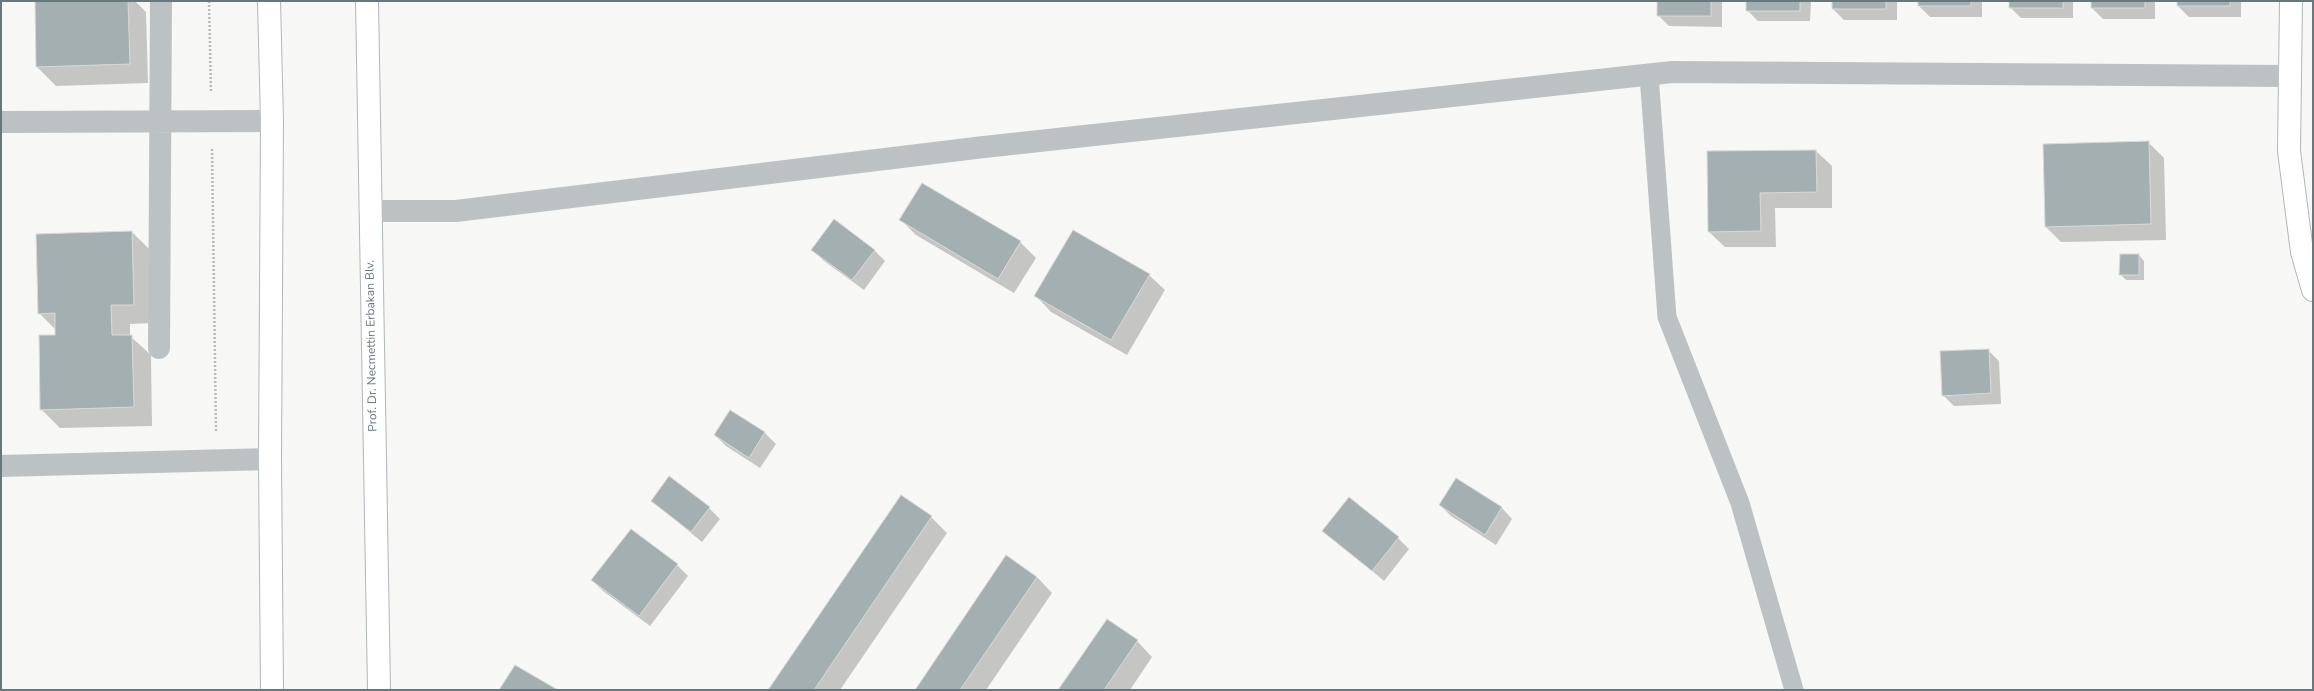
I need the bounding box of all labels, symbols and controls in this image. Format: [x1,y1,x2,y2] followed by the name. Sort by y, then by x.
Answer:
[363,260,381,432] street label: Prof. Dr. Necmettin Erbakan Blv.

